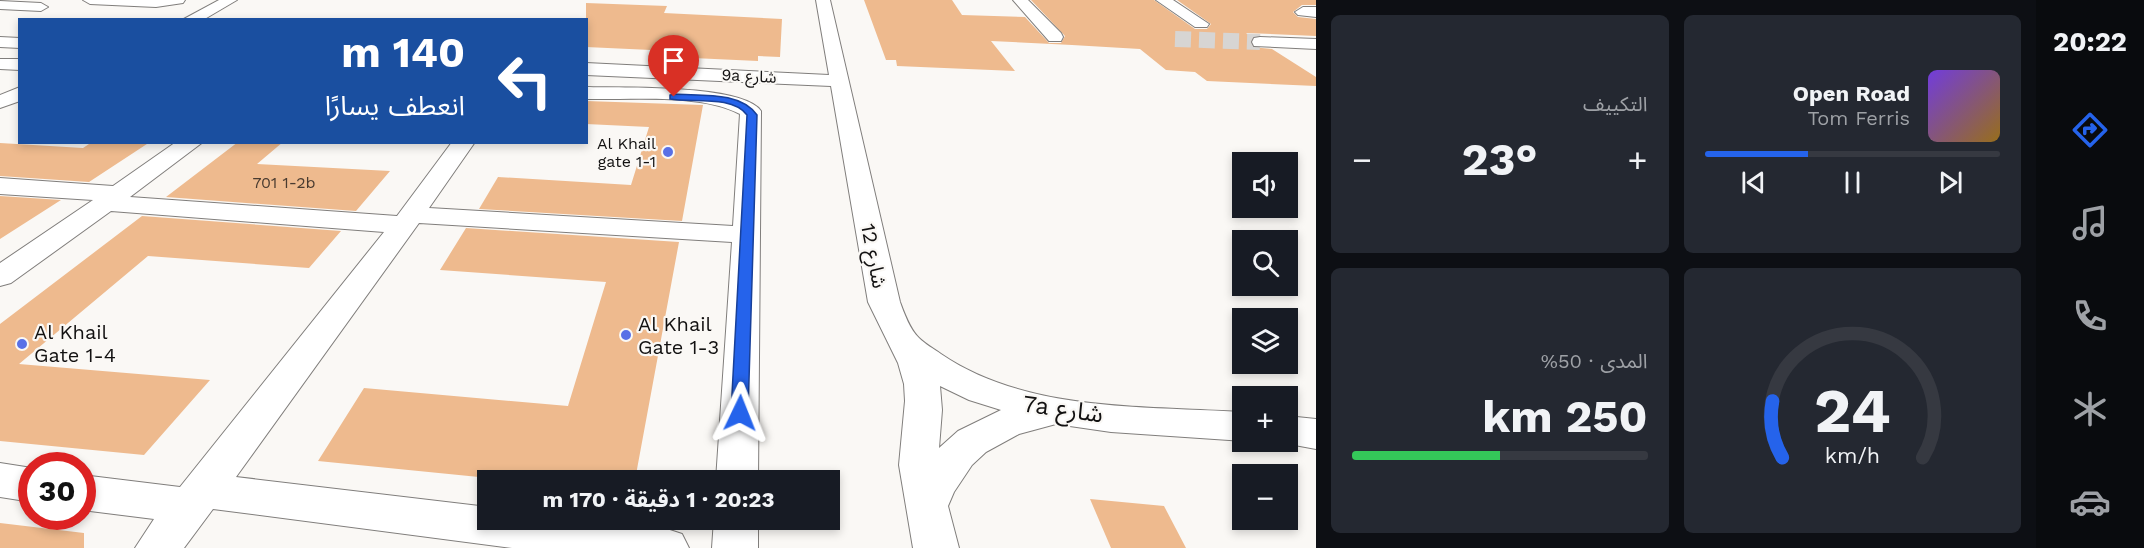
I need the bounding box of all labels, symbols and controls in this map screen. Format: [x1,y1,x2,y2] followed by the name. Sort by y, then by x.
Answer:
[2053,26,2127,58] text: 20:22
[341,28,465,77] text: 140 m
[648,35,699,97] pin
[486,42,564,120] icon: left
[657,44,690,77] icon: arrive
[721,65,777,90] street label: 9a شارع
[1793,81,1910,106] text: Open Road
[325,90,465,122] text: انعطف يسارًا
[1583,92,1648,116] text: التكييف
[1807,106,1910,130] text: Tom Ferris
[2069,109,2111,151] icon: directions
[1462,133,1538,186] text: 23°
[597,134,656,171] place label: Al Khail gate 1-1
[1352,140,1372,179] text: −
[1628,140,1648,179] text: +
[661,145,675,159] marker: Al Khail gate 1-1
[1232,152,1298,530] map controls
[1232,152,1298,218] button: sound
[1737,166,1770,199] icon: previous
[1836,166,1869,199] icon: pause
[1934,166,1967,199] icon: next
[252,173,316,192] house number: 701 1-2b
[2069,202,2111,244] icon: music
[853,222,892,291] street label: شارع 12
[1232,230,1298,296] button: search
[2069,295,2111,337] icon: phone
[1232,308,1298,374] button: layers
[638,312,719,359] place label: Al Khail Gate 1-3
[34,320,116,367] place label: Al Khail Gate 1-4
[619,328,633,342] marker: Al Khail Gate 1-3
[15,337,29,351] marker: Al Khail Gate 1-4
[1541,349,1648,373] text: المدى · 50%
[1814,374,1891,447] text: 24
[708,381,772,445] position arrow
[1232,386,1298,452] button: +
[2069,388,2111,430] icon: climate
[1021,390,1105,431] street label: 7a شارع
[1482,390,1648,443] text: 250 km
[1825,443,1880,468] text: km/h
[18,452,96,530] speed limit sign: 30
[1232,464,1298,530] button: −
[2069,481,2111,523] icon: car
[543,487,774,512] text: 20:23 · 1 دقيقة · 170 m

